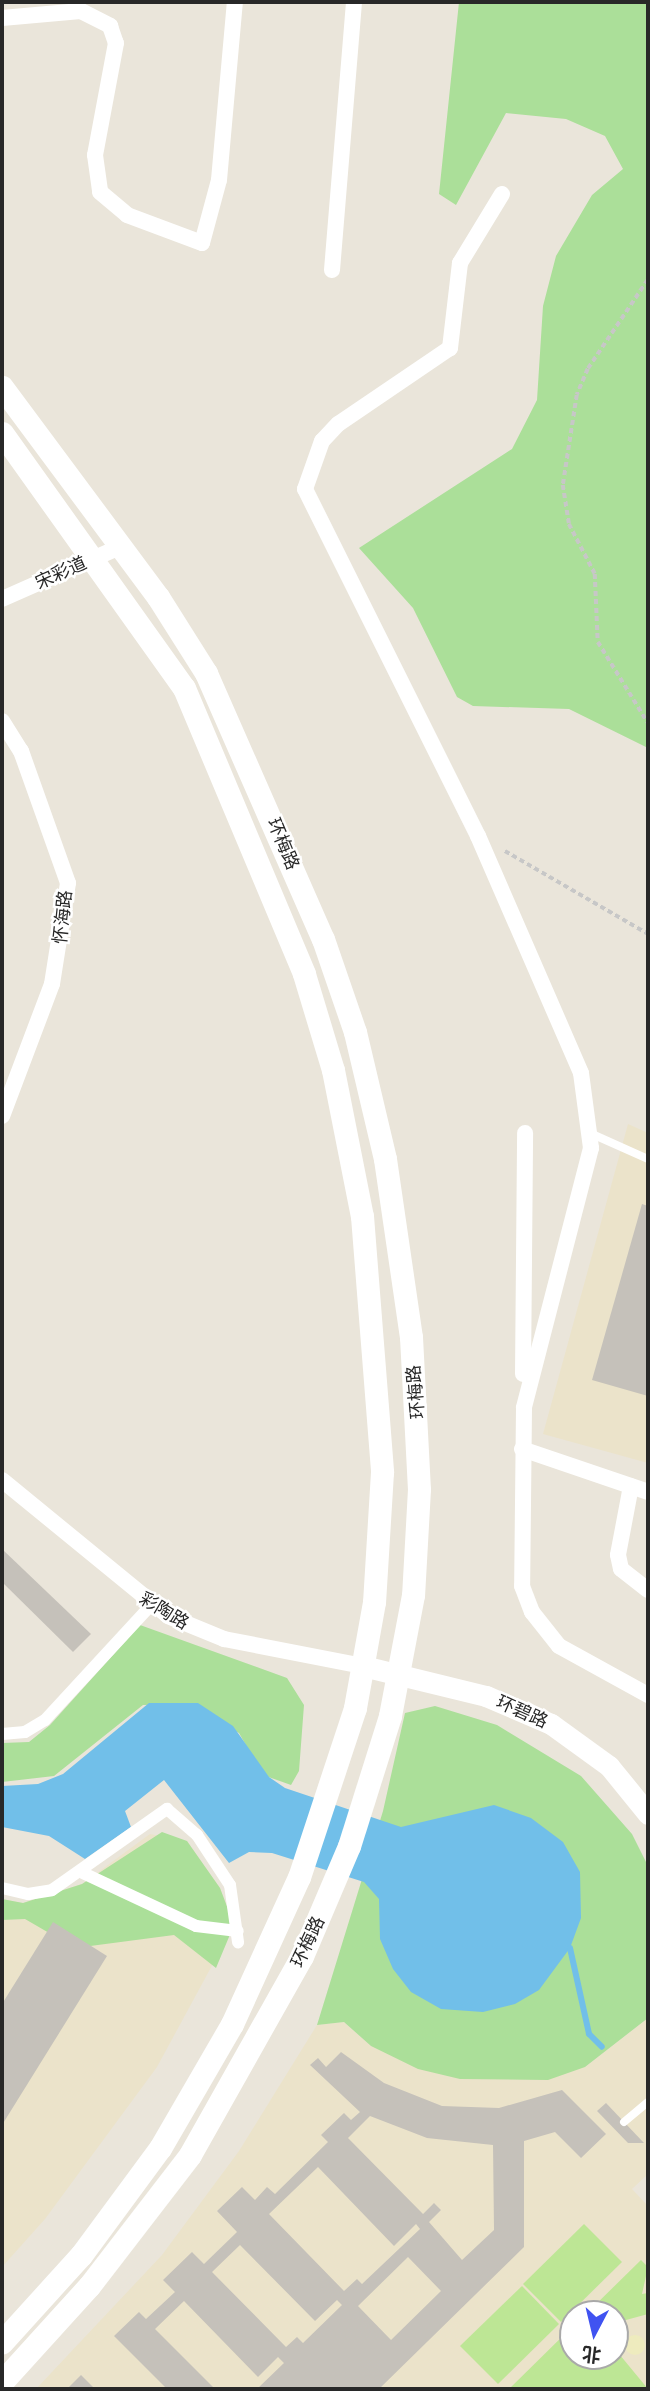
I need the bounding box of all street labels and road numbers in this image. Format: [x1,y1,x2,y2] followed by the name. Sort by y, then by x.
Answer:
[32,552,90,594] street label: 宋彩道
[263,815,303,873] street label: 环梅路
[49,889,77,945] street label: 怀海路
[403,1364,429,1420] street label: 环梅路
[135,1588,193,1634] street label: 彩陶路
[493,1691,551,1733] street label: 环碧路
[287,1913,329,1971] street label: 环梅路

